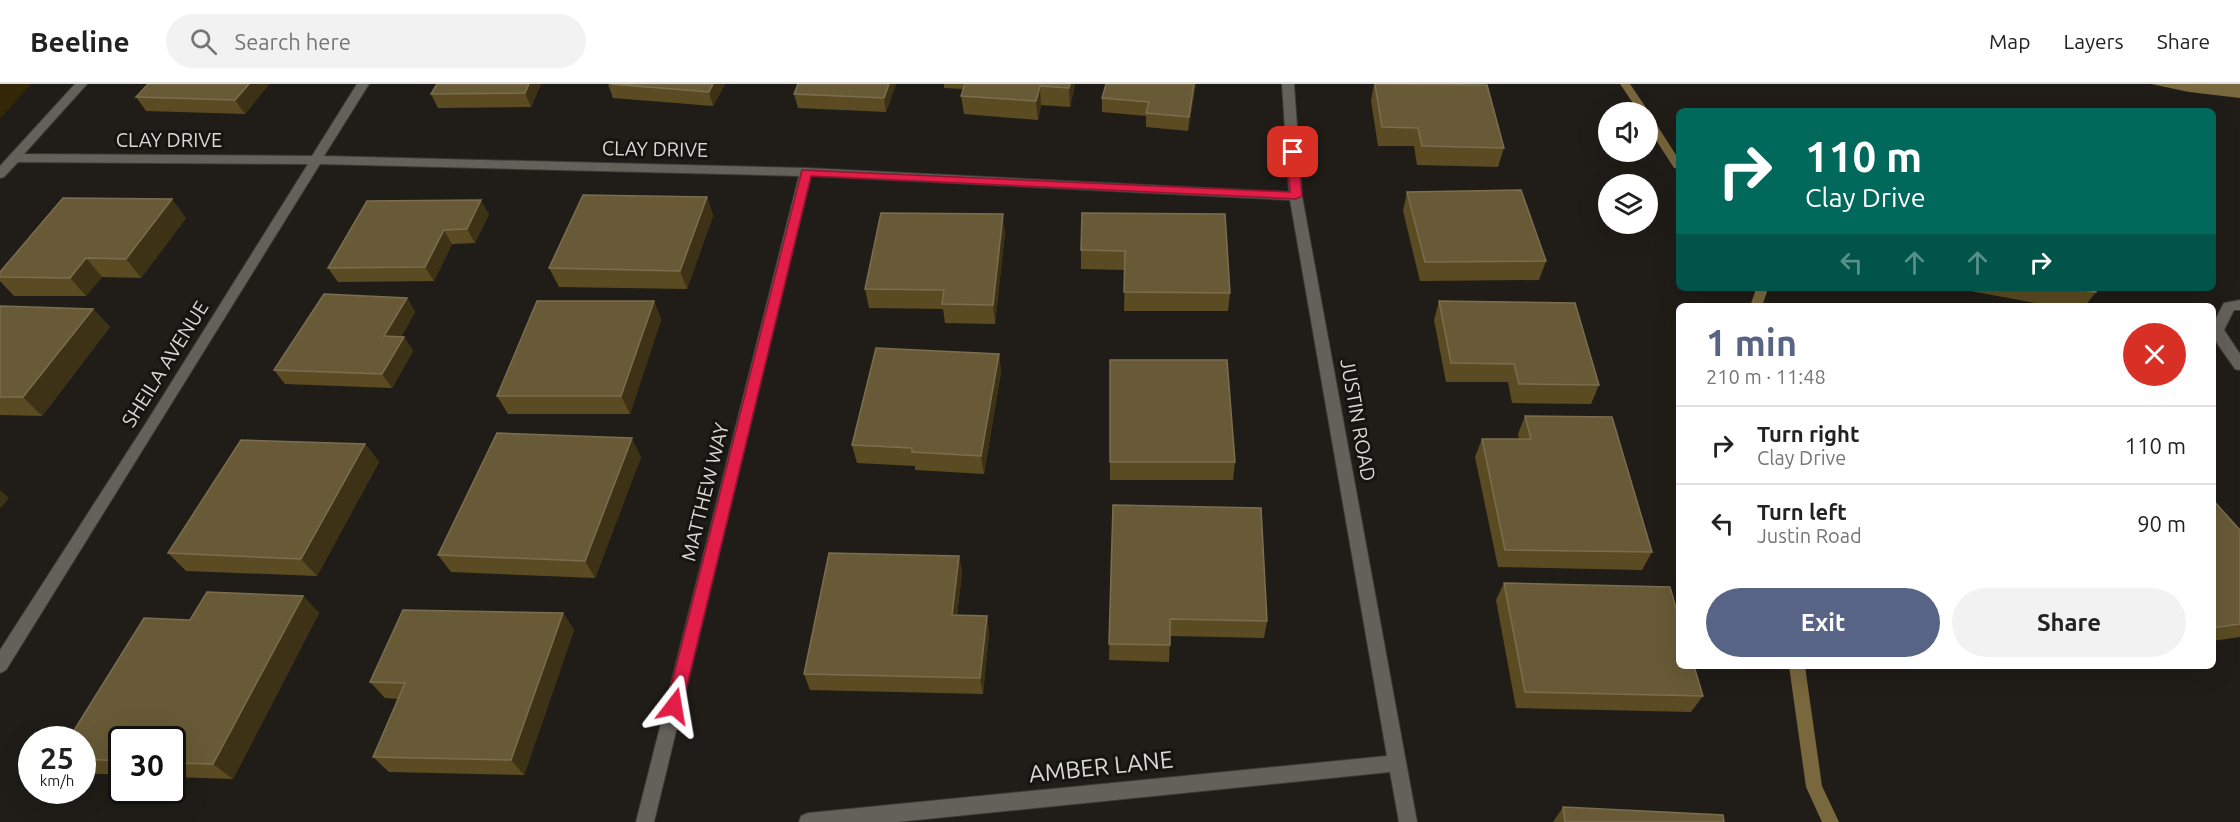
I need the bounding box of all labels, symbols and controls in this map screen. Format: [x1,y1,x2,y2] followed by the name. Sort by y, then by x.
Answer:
[166,14,586,68] search box
[187,25,220,58] icon: search
[30,26,130,57] text: Beeline
[235,29,351,54] text: Search here
[1989,29,2030,53] text: Map
[2063,29,2124,53] text: Layers
[2157,29,2210,53] text: Share
[1598,102,1658,234] map controls
[1598,102,1658,162] button: sound
[1267,126,1318,177] pin
[116,128,222,151] street label: CLAY DRIVE
[1706,132,1784,210] icon: right
[1805,133,1922,180] text: 110 m
[1276,135,1309,168] icon: arrive
[602,136,708,161] street label: CLAY DRIVE
[1598,174,1658,234] button: layers
[1805,182,1926,212] text: Clay Drive
[1835,246,1868,279] icon: left
[1898,246,1931,279] icon: ahead
[1961,246,1994,279] icon: ahead
[2024,246,2057,279] icon: right
[117,297,213,431] street label: SHEILA AVENUE
[1706,322,1797,363] text: 1 min
[2123,323,2186,386] button: close
[1336,357,1381,483] street label: JUSTIN ROAD
[1706,365,1826,388] text: 210 m · 11:48
[676,420,733,563] street label: MATTHEW WAY
[1757,421,1859,446] text: Turn right
[1706,429,1739,462] icon: right
[2125,433,2186,458] text: 110 m
[1757,446,1846,469] text: Clay Drive
[1757,499,1847,524] text: Turn left
[1706,507,1739,540] icon: left
[2137,511,2186,536] text: 90 m
[1757,524,1862,547] text: Justin Road
[1706,588,1940,657] button: Exit
[1952,588,2186,657] button: Share
[642,674,706,738] position arrow
[108,726,186,804] speed limit sign: 30
[40,741,74,775] text: 25
[1028,746,1174,787] street label: AMBER LANE
[40,772,74,789] text: km/h

